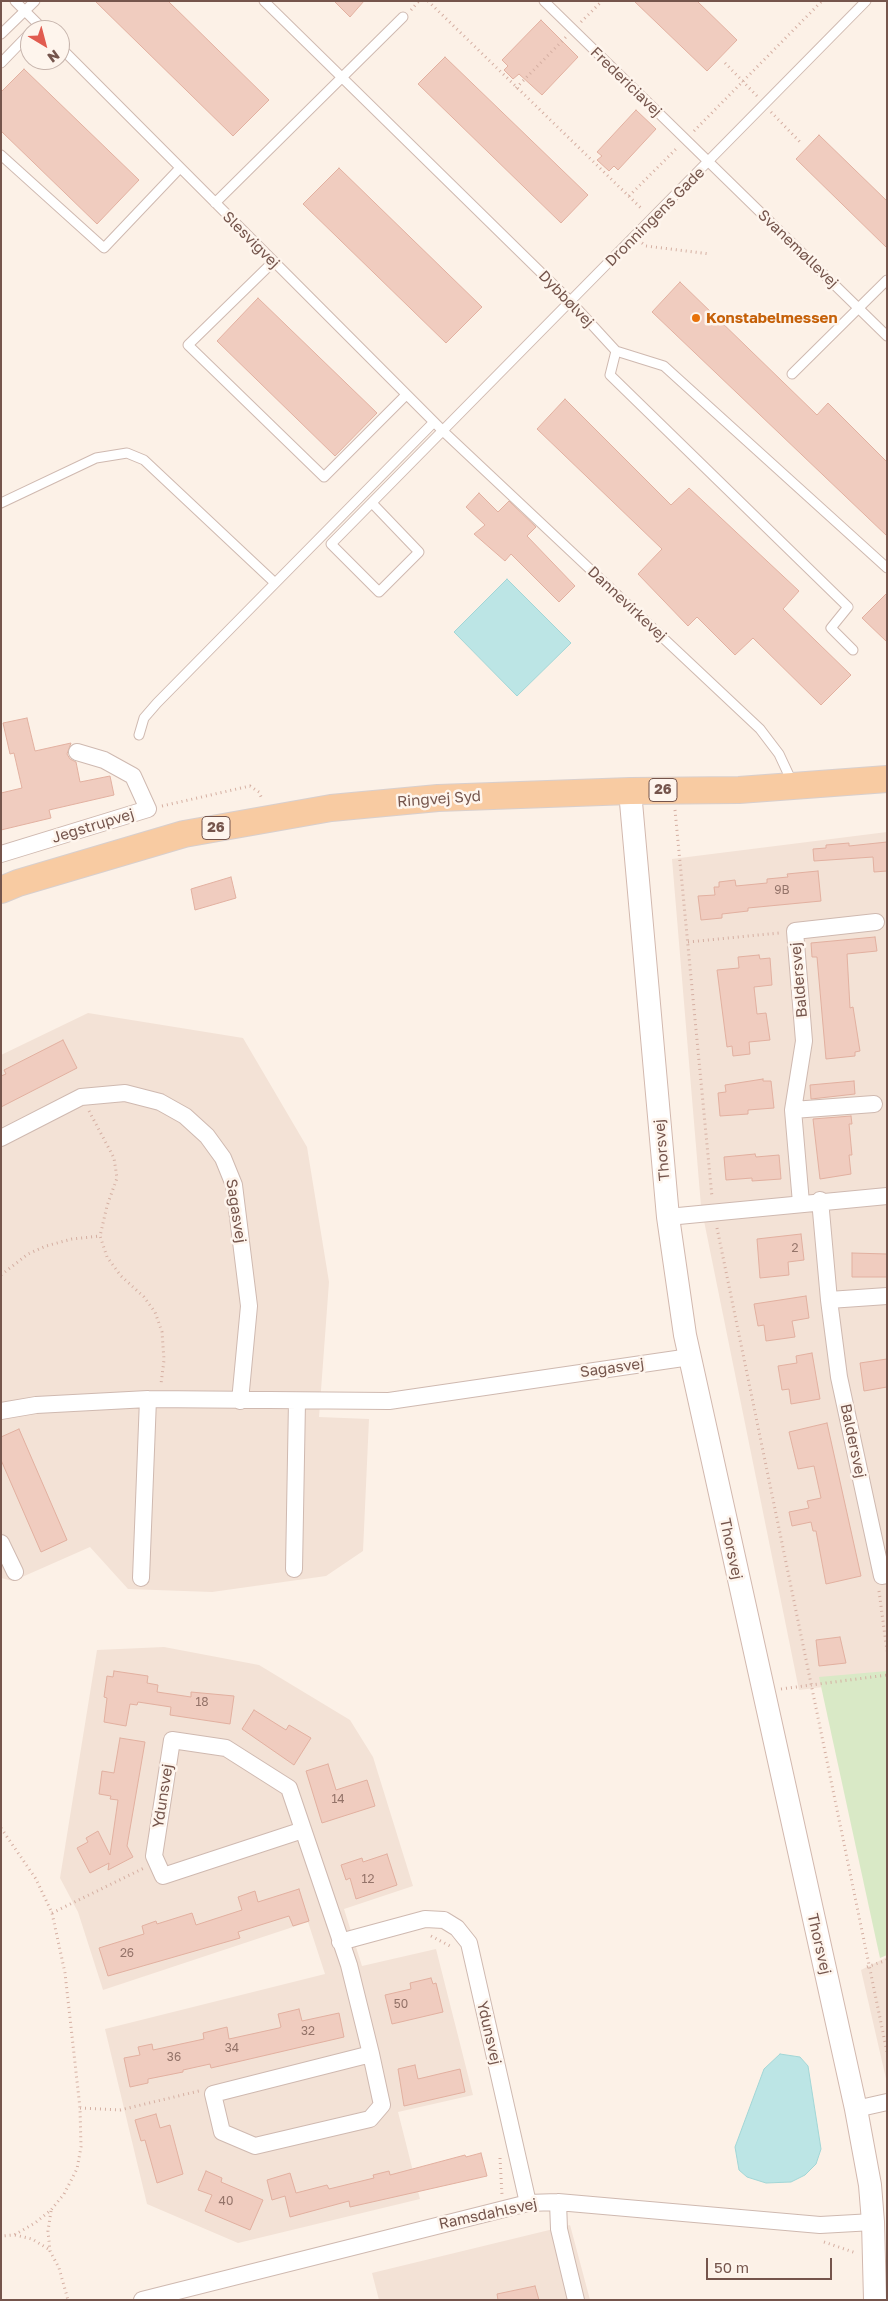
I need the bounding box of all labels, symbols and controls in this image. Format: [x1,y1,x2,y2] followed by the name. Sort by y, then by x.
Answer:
[20,20,70,70] north arrow
[587,43,665,121] street label: Fredericiavej
[44,47,63,67] text: N
[602,164,708,270] street label: Dronningens Gade
[754,206,842,292] street label: Svanemøllevej
[219,208,283,272] street label: Slesvigvej
[535,267,597,331] street label: Dybbølvej
[706,309,837,327] place label: Konstabelmessen
[690,312,702,324] marker: Konstabelmessen
[584,563,670,645] street label: Dannevirkevej
[649,778,677,802] road number: 26
[396,787,482,811] street label: Ringvej Syd
[50,805,136,847] street label: Jegstrupvej
[202,816,230,840] road number: 26
[774,883,790,897] house number: 9B
[787,941,811,1019] street label: Baldersvej
[650,1118,674,1182] street label: Thorsvej
[222,1178,250,1244] street label: Sagasvej
[792,1241,798,1255] house number: 2
[579,1355,645,1381] street label: Sagasvej
[836,1402,870,1480] street label: Baldersvej
[716,1517,746,1581] street label: Thorsvej
[195,1695,209,1709] house number: 18
[149,1763,177,1829] street label: Ydunsvej
[331,1792,345,1806] house number: 14
[362,1872,374,1886] house number: 12
[803,1912,835,1976] street label: Thorsvej
[120,1946,134,1960] house number: 26
[394,1997,408,2011] house number: 50
[473,1999,505,2067] street label: Ydunsvej
[301,2024,315,2038] house number: 32
[225,2041,239,2055] house number: 34
[167,2050,181,2064] house number: 36
[219,2194,233,2208] house number: 40
[437,2195,539,2233] street label: Ramsdahlsvej
[708,2248,834,2280] scale bar
[714,2258,749,2276] text: 50 m

